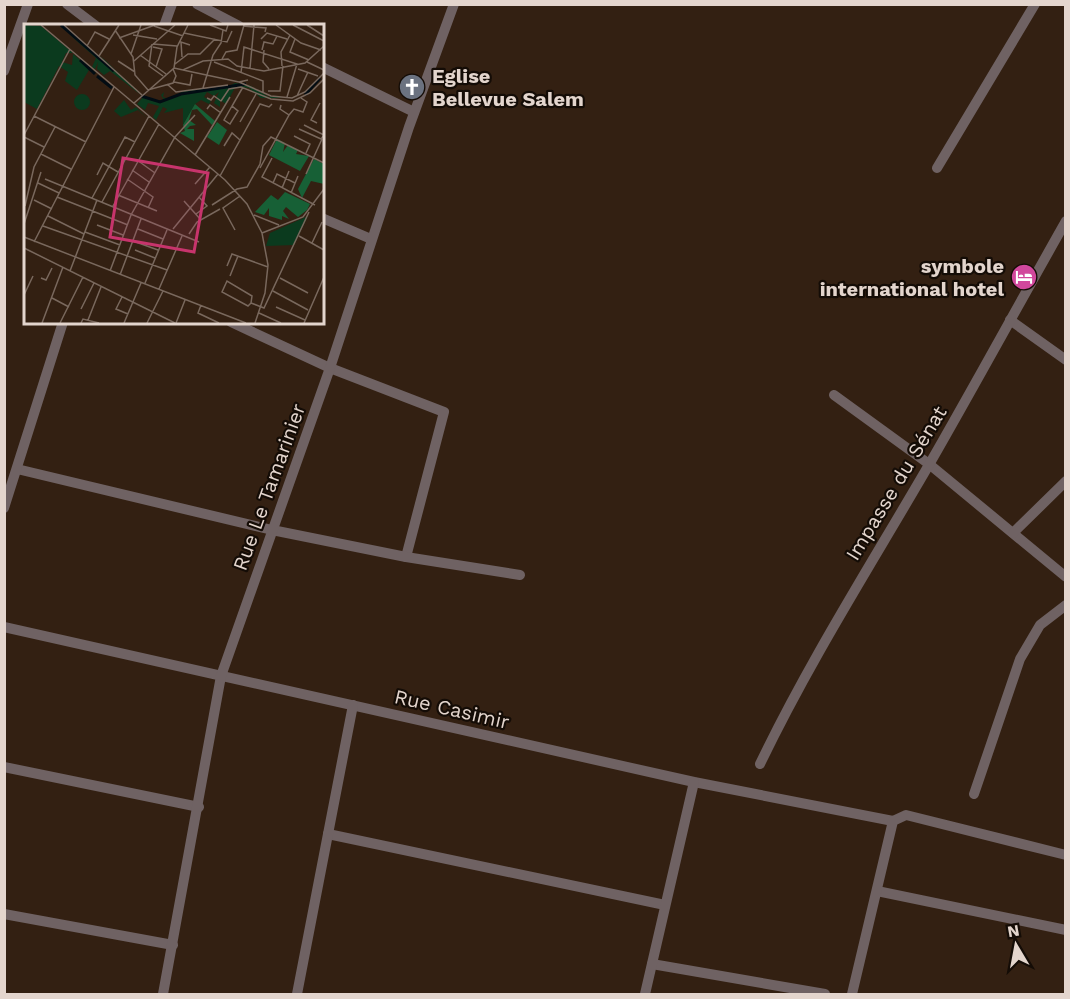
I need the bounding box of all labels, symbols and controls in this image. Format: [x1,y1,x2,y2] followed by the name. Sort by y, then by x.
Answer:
[24,24,324,324] inset map
[432,64,584,111] place label: Eglise Bellevue Salem
[397,72,427,102] church icon: Eglise Bellevue Salem
[820,254,1004,301] place label: symbole international hotel
[1009,262,1039,292] hotel icon: symbole international hotel
[228,400,310,574] street label: Rue Le Tamarinier
[840,401,952,565] street label: Impasse du Sénat
[392,684,512,734] street label: Rue Casimir
[986,915,1046,975] north arrow
[1006,920,1021,941] text: N

